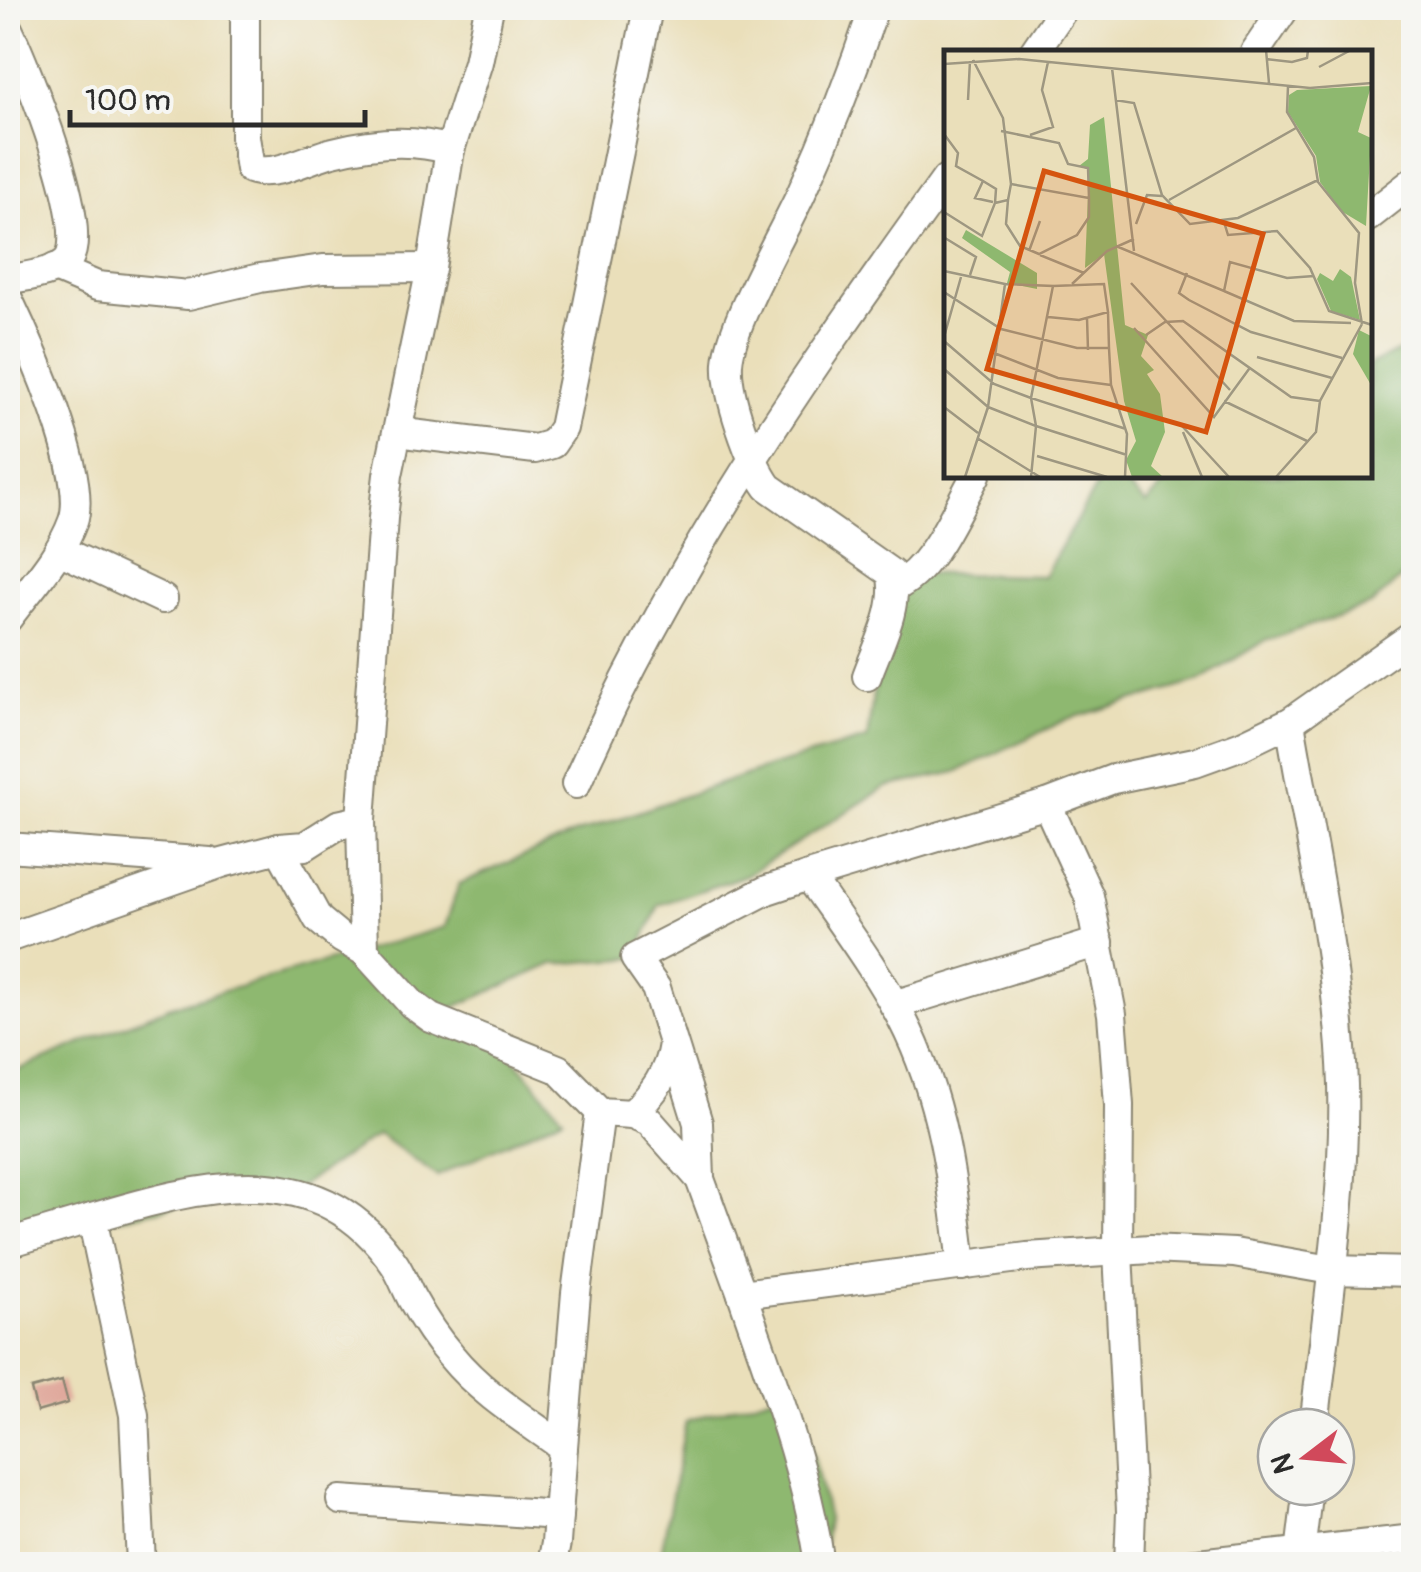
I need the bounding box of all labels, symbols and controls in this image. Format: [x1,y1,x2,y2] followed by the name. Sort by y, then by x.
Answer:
[944,50,1371,478] inset map
[70,65,365,127] scale bar
[85,82,171,119] text: 100 m
[1256,1407,1356,1507] north arrow
[1264,1450,1303,1477] text: N

